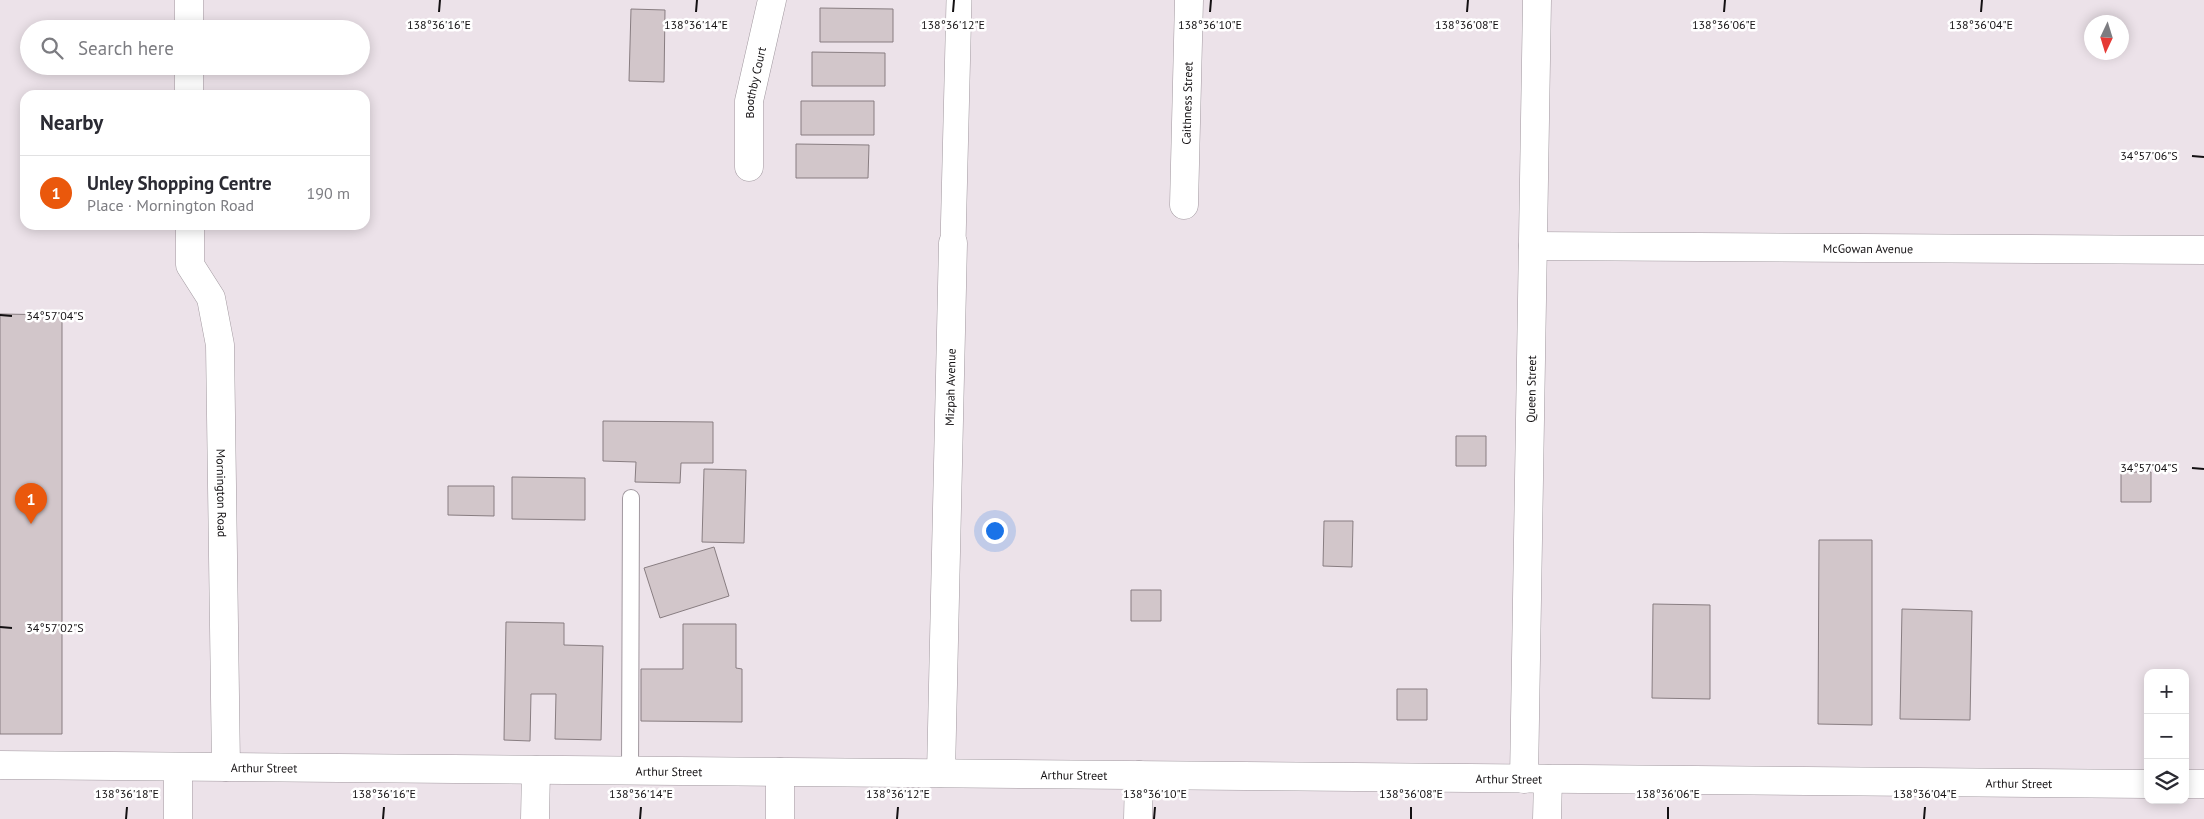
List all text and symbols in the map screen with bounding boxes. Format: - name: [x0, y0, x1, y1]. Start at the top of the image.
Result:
- north arrow: [2084, 15, 2129, 60]
- text: 138°36'16"E: [407, 17, 471, 32]
- text: 138°36'14"E: [664, 17, 728, 32]
- text: 138°36'12"E: [921, 17, 985, 32]
- text: 138°36'10"E: [1178, 17, 1242, 32]
- text: 138°36'08"E: [1435, 17, 1499, 32]
- text: 138°36'06"E: [1692, 17, 1756, 32]
- text: 138°36'04"E: [1949, 17, 2013, 32]
- search box: [20, 20, 370, 75]
- icon: search: [38, 34, 66, 62]
- text: Search here: [78, 36, 174, 60]
- street label: Boothby Court: [742, 45, 769, 119]
- street label: Caithness Street: [1178, 61, 1195, 145]
- text: Nearby: [40, 109, 103, 136]
- text: 34°57'06"S: [2120, 148, 2178, 163]
- text: Unley Shopping Centre: [87, 171, 272, 195]
- text: 1: [51, 183, 61, 203]
- text: 190 m: [307, 183, 350, 203]
- text: Place · Mornington Road: [87, 195, 254, 215]
- street label: McGowan Avenue: [1823, 240, 1913, 256]
- text: 34°57'04"S: [26, 308, 84, 323]
- street label: Mizpah Avenue: [941, 348, 958, 426]
- street label: Queen Street: [1522, 355, 1539, 423]
- street label: Mornington Road: [214, 449, 230, 537]
- text: 34°57'04"S: [2120, 460, 2178, 475]
- pin: 1: [15, 483, 47, 524]
- your location: [982, 518, 1008, 544]
- text: 34°57'02"S: [26, 620, 84, 635]
- map controls: [2144, 669, 2189, 804]
- button: +: [2144, 669, 2189, 714]
- button: −: [2144, 714, 2189, 759]
- button: layers: [2144, 759, 2189, 804]
- street label: Arthur Street: [231, 760, 297, 775]
- street label: Arthur Street: [636, 763, 702, 779]
- street label: Arthur Street: [1041, 767, 1107, 782]
- street label: Arthur Street: [1476, 771, 1542, 786]
- street label: Arthur Street: [1986, 775, 2052, 791]
- text: 138°36'18"E: [95, 786, 159, 801]
- text: 138°36'16"E: [352, 786, 416, 801]
- text: 138°36'14"E: [609, 786, 673, 801]
- text: 138°36'12"E: [866, 786, 930, 801]
- text: 138°36'10"E: [1123, 786, 1187, 801]
- text: 138°36'08"E: [1379, 786, 1443, 801]
- text: 138°36'06"E: [1636, 786, 1700, 801]
- text: 138°36'04"E: [1893, 786, 1957, 801]

